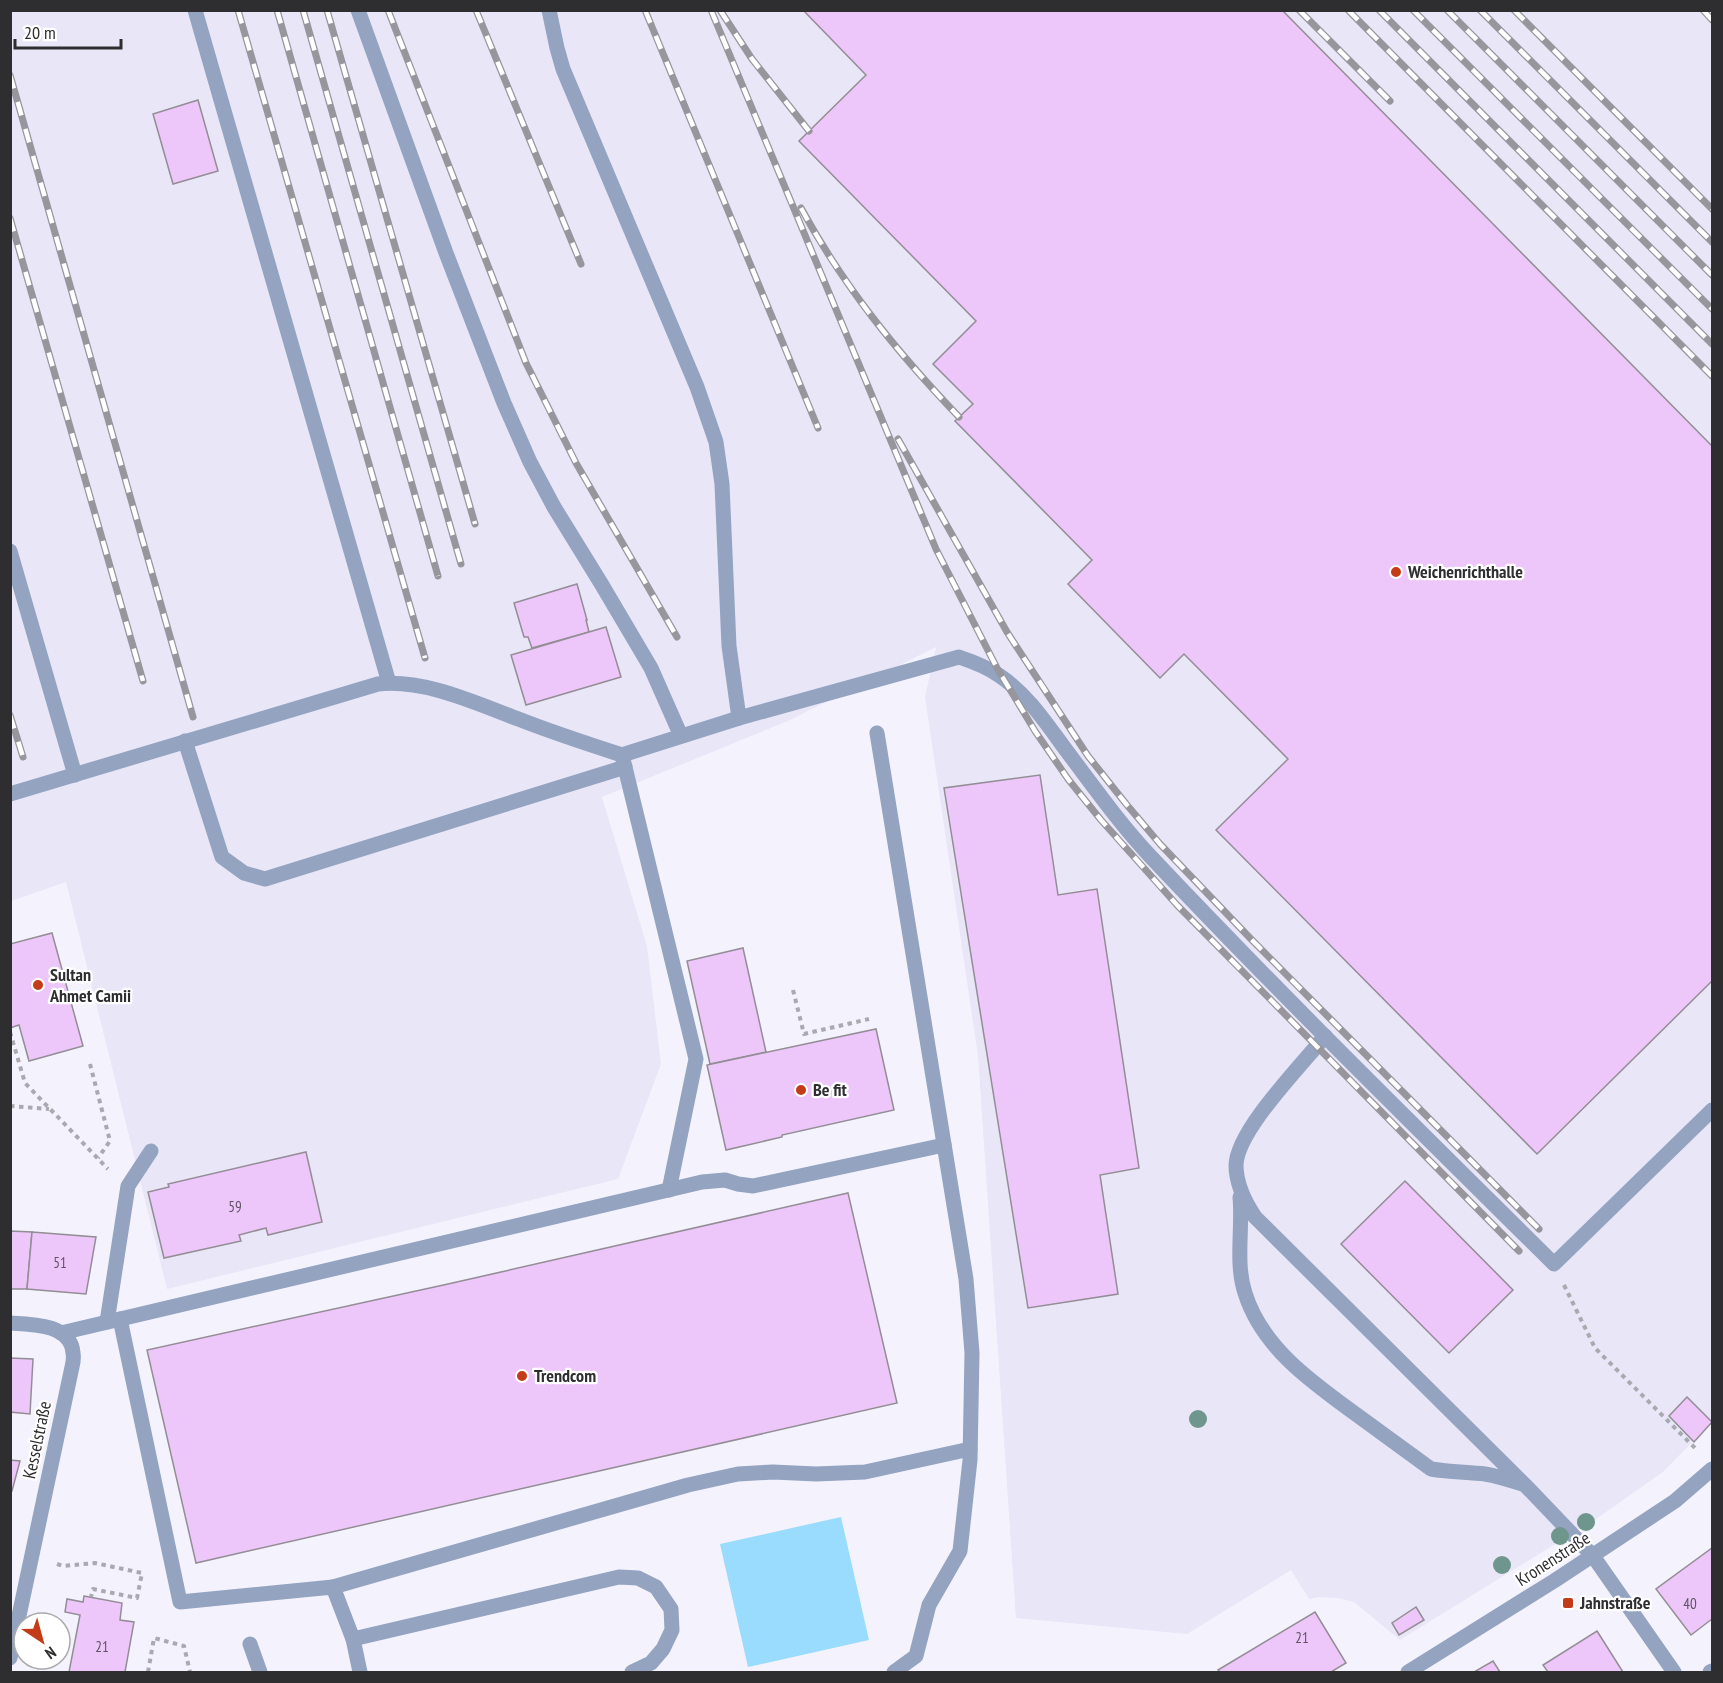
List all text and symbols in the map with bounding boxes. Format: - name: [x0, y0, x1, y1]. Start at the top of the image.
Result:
- scale bar: [15, 12, 122, 50]
- text: 20 m: [24, 21, 56, 44]
- place label: Weichenrichthalle: [1407, 560, 1523, 583]
- marker: Weichenrichthalle: [1389, 565, 1403, 579]
- place label: Sultan Ahmet Camii: [49, 963, 131, 1007]
- marker: Sultan Ahmet Camii: [31, 978, 45, 992]
- place label: Be fit: [813, 1078, 847, 1101]
- marker: Be fit: [794, 1083, 808, 1097]
- house number: 59: [228, 1197, 242, 1216]
- house number: 51: [53, 1253, 67, 1272]
- place label: Trendcom: [534, 1364, 596, 1387]
- marker: Trendcom: [515, 1369, 529, 1383]
- street label: Kesselstraße: [17, 1399, 56, 1481]
- street label: Kronenstraße: [1511, 1526, 1594, 1591]
- place label: Jahnstraße: [1579, 1591, 1651, 1614]
- house number: 40: [1683, 1594, 1697, 1613]
- marker: Jahnstraße: [1561, 1596, 1575, 1610]
- north arrow: [12, 1611, 72, 1671]
- house number: 21: [1295, 1628, 1309, 1647]
- house number: 21: [95, 1637, 109, 1656]
- text: N: [41, 1643, 60, 1664]

